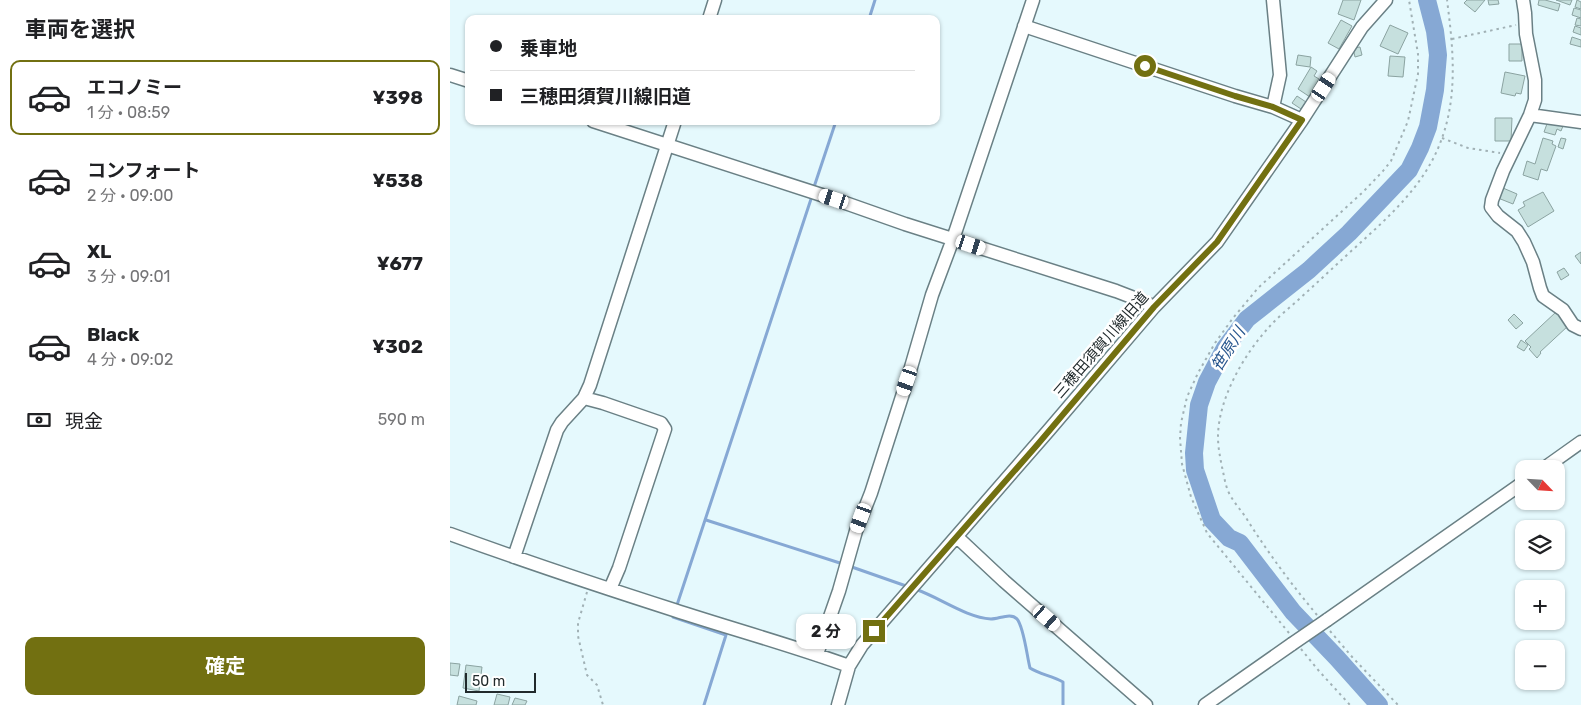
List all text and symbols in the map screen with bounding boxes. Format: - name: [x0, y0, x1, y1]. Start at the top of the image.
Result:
- text: 車両を選択: [25, 16, 135, 43]
- text: 乗車地: [520, 37, 577, 60]
- route start: [1134, 55, 1156, 77]
- car: [1309, 70, 1338, 104]
- icon: car: [27, 75, 72, 120]
- text: エコノミー: [87, 76, 182, 99]
- text: 三穂田須賀川線旧道: [520, 85, 691, 108]
- text: ¥398: [372, 86, 423, 109]
- text: 1 分 · 08:59: [87, 103, 170, 122]
- icon: car: [27, 158, 72, 203]
- text: コンフォート: [87, 159, 200, 182]
- text: ¥538: [372, 169, 423, 192]
- text: 2 分 · 09:00: [87, 186, 174, 205]
- car: [817, 187, 850, 211]
- car: [954, 233, 987, 257]
- text: XL: [87, 240, 111, 263]
- icon: car: [27, 241, 72, 286]
- text: ¥677: [376, 252, 423, 275]
- text: 3 分 · 09:01: [87, 267, 170, 286]
- street label: 三穂田須賀川線旧道: [1050, 288, 1152, 402]
- water label: 笹原川: [1207, 322, 1250, 374]
- text: Black: [87, 323, 139, 346]
- icon: car: [27, 324, 72, 369]
- text: ¥302: [372, 335, 423, 358]
- text: 4 分 · 09:02: [87, 350, 173, 369]
- car: [895, 364, 918, 398]
- icon: cash: [25, 406, 53, 434]
- text: 現金: [65, 410, 103, 433]
- text: 590 m: [378, 410, 425, 429]
- north arrow: [1515, 460, 1565, 510]
- map controls: [1515, 460, 1565, 690]
- car: [848, 501, 873, 535]
- button: layers: [1515, 520, 1565, 570]
- button: +: [1515, 580, 1565, 630]
- car: [1030, 602, 1063, 634]
- callout: 2 分: [796, 614, 856, 648]
- route end: [863, 620, 885, 642]
- text: 2 分: [811, 622, 841, 641]
- button: 確定: [25, 637, 425, 695]
- button: −: [1515, 640, 1565, 690]
- scale bar: [465, 670, 536, 693]
- text: 50 m: [472, 673, 505, 690]

